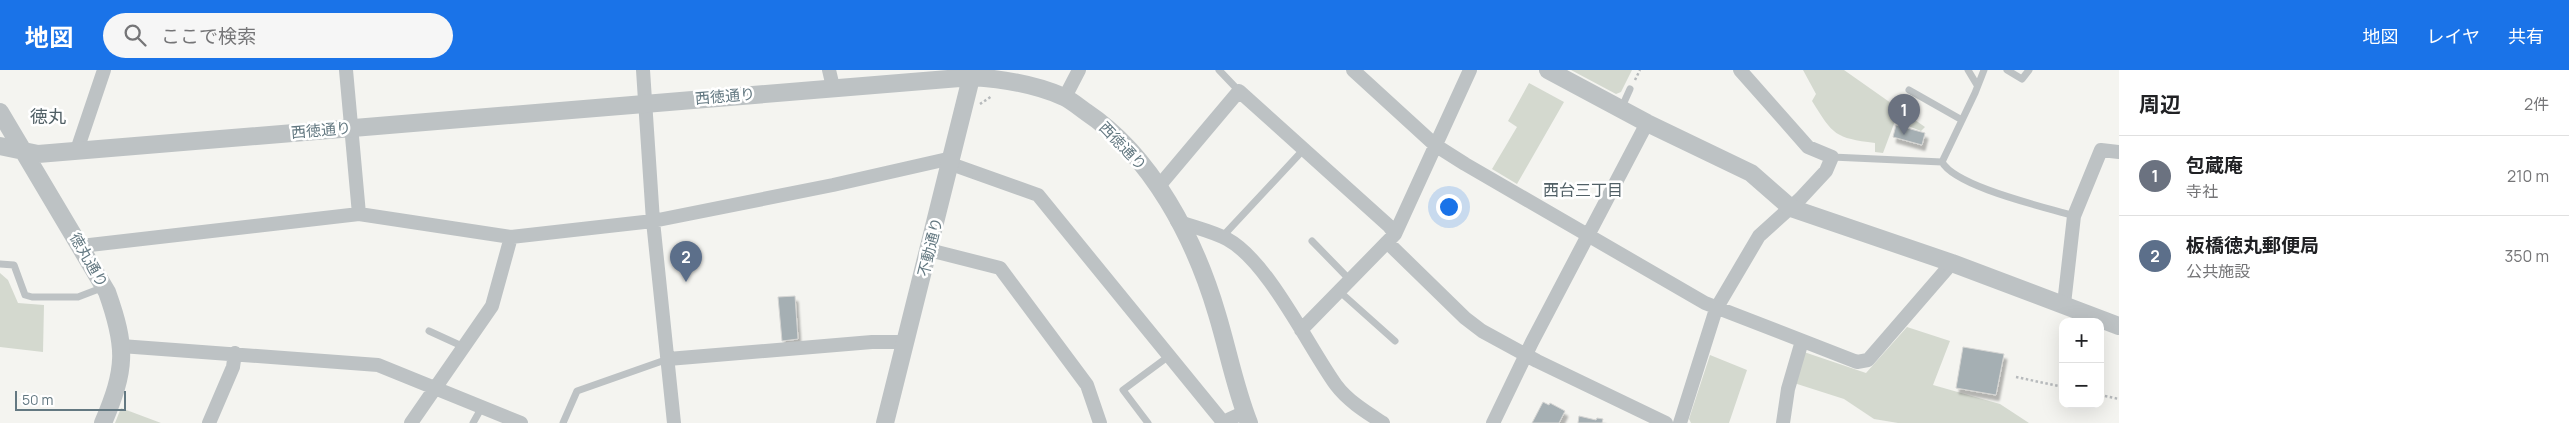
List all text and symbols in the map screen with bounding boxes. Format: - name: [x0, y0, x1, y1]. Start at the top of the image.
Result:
- search box: [103, 13, 453, 58]
- text: 地図: [25, 20, 73, 53]
- icon: search: [121, 21, 149, 49]
- text: ここで検索: [161, 23, 256, 49]
- text: 地図: [2363, 24, 2399, 48]
- text: レイヤ: [2427, 24, 2480, 48]
- text: 共有: [2508, 24, 2544, 48]
- street label: 西徳通り: [694, 83, 756, 109]
- text: 周辺: [2139, 90, 2181, 118]
- text: 2件: [2524, 93, 2549, 115]
- pin: 1: [1888, 94, 1920, 135]
- district label: 徳丸: [30, 104, 66, 128]
- street label: 西徳通り: [290, 117, 352, 143]
- street label: 西徳通り: [1095, 117, 1151, 175]
- text: 包蔵庵: [2186, 152, 2243, 178]
- text: 1: [2151, 165, 2159, 187]
- text: 210 m: [2507, 165, 2549, 187]
- district label: 西台三丁目: [1543, 179, 1623, 201]
- text: 寺社: [2186, 180, 2218, 202]
- your location: [1436, 194, 1462, 220]
- street label: 不動通り: [913, 215, 947, 279]
- street label: 徳丸通り: [65, 229, 113, 291]
- text: 板橋徳丸郵便局: [2186, 232, 2319, 258]
- pin: 2: [670, 241, 702, 282]
- text: 2: [2150, 245, 2160, 267]
- text: 350 m: [2504, 245, 2549, 267]
- text: 公共施設: [2186, 260, 2250, 282]
- map controls: [2059, 318, 2104, 408]
- button: +: [2059, 318, 2104, 363]
- button: −: [2059, 363, 2104, 408]
- scale bar: [15, 388, 126, 411]
- text: 50 m: [22, 390, 53, 409]

